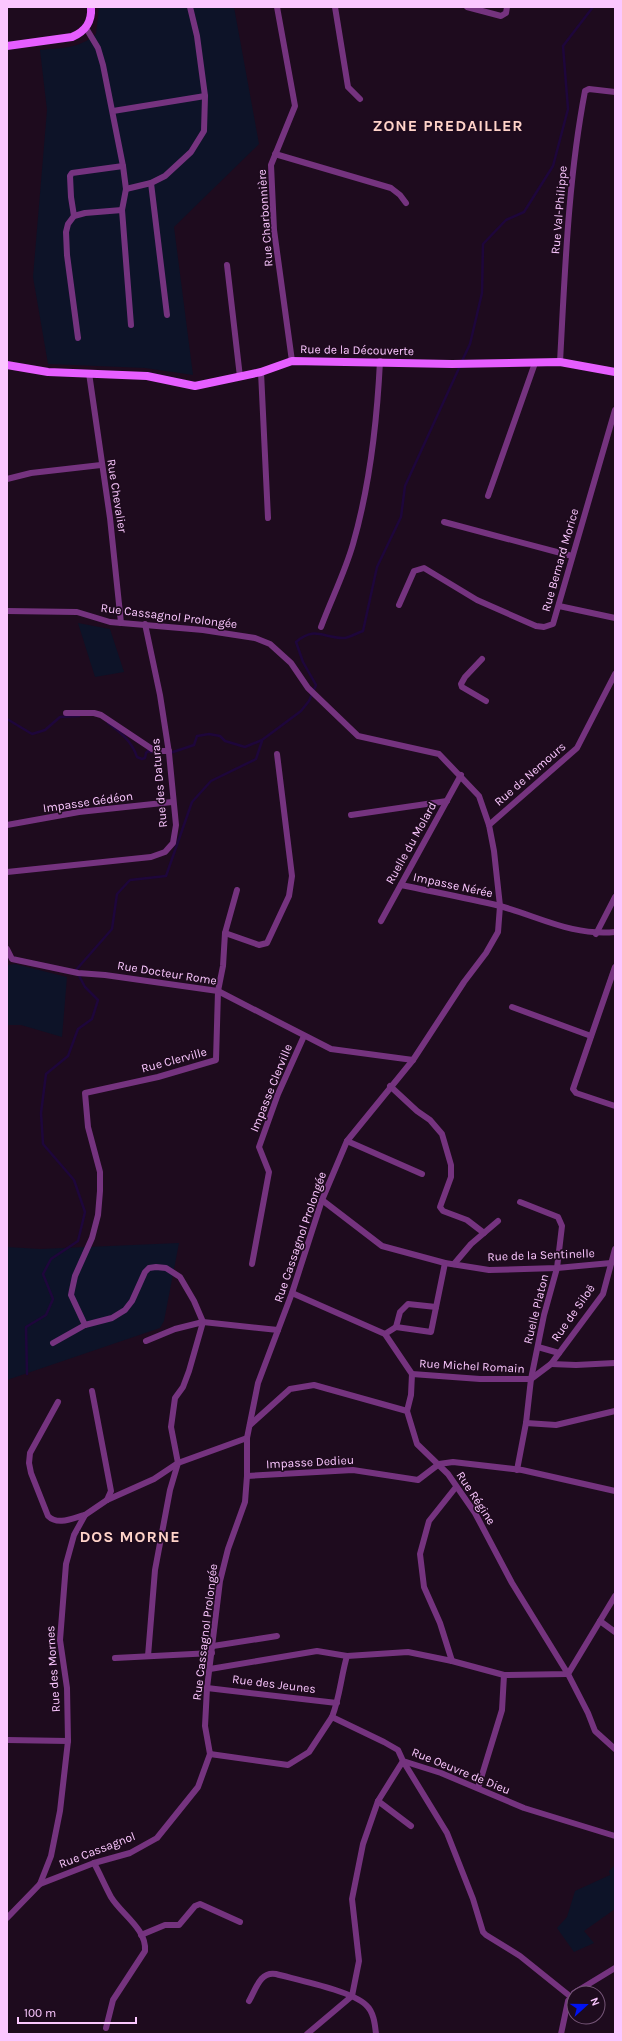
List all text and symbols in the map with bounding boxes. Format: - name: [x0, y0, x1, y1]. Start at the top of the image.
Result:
- district label: ZONE PREDAILLER: [372, 116, 524, 135]
- street label: Rue Val-Philippe: [548, 165, 570, 255]
- street label: Rue Charbonnière: [255, 169, 275, 267]
- street label: Rue de la Découverte: [300, 342, 414, 358]
- street label: Rue Chevalier: [104, 458, 130, 535]
- street label: Rue Bernard Morice: [539, 507, 581, 613]
- street label: Rue Cassagnol Prolongée: [100, 601, 238, 631]
- street label: Rue des Daturas: [148, 738, 170, 828]
- street label: Rue de Nemours: [492, 739, 568, 809]
- street label: Impasse Gédéon: [42, 789, 134, 815]
- street label: Ruelle du Molard: [383, 799, 439, 887]
- street label: Impasse Nérée: [412, 870, 494, 900]
- street label: Rue Docteur Rome: [116, 958, 218, 988]
- street label: Impasse Clerville: [247, 1042, 295, 1134]
- street label: Rue Clerville: [140, 1045, 208, 1075]
- street label: Rue Cassagnol Prolongée: [271, 1170, 329, 1304]
- street label: Rue de la Sentinelle: [487, 1246, 595, 1264]
- street label: Ruelle Platon: [521, 1273, 551, 1345]
- street label: Rue de Siloë: [548, 1282, 598, 1344]
- street label: Rue Michel Romain: [419, 1356, 525, 1376]
- street label: Impasse Dedieu: [266, 1453, 354, 1471]
- street label: Rue Régine: [454, 1469, 498, 1527]
- district label: DOS MORNE: [79, 1527, 181, 1546]
- street label: Rue Cassagnol Prolongée: [190, 1563, 220, 1701]
- street label: Rue des Mornes: [43, 1625, 63, 1713]
- street label: Rue des Jeunes: [231, 1672, 317, 1696]
- street label: Rue Oeuvre de Dieu: [410, 1745, 512, 1797]
- street label: Rue Cassagnol: [57, 1829, 137, 1871]
- north arrow: [566, 1985, 606, 2025]
- text: N: [587, 1996, 602, 2008]
- scale bar: [18, 1999, 136, 2025]
- text: 100 m: [24, 2006, 56, 2020]

